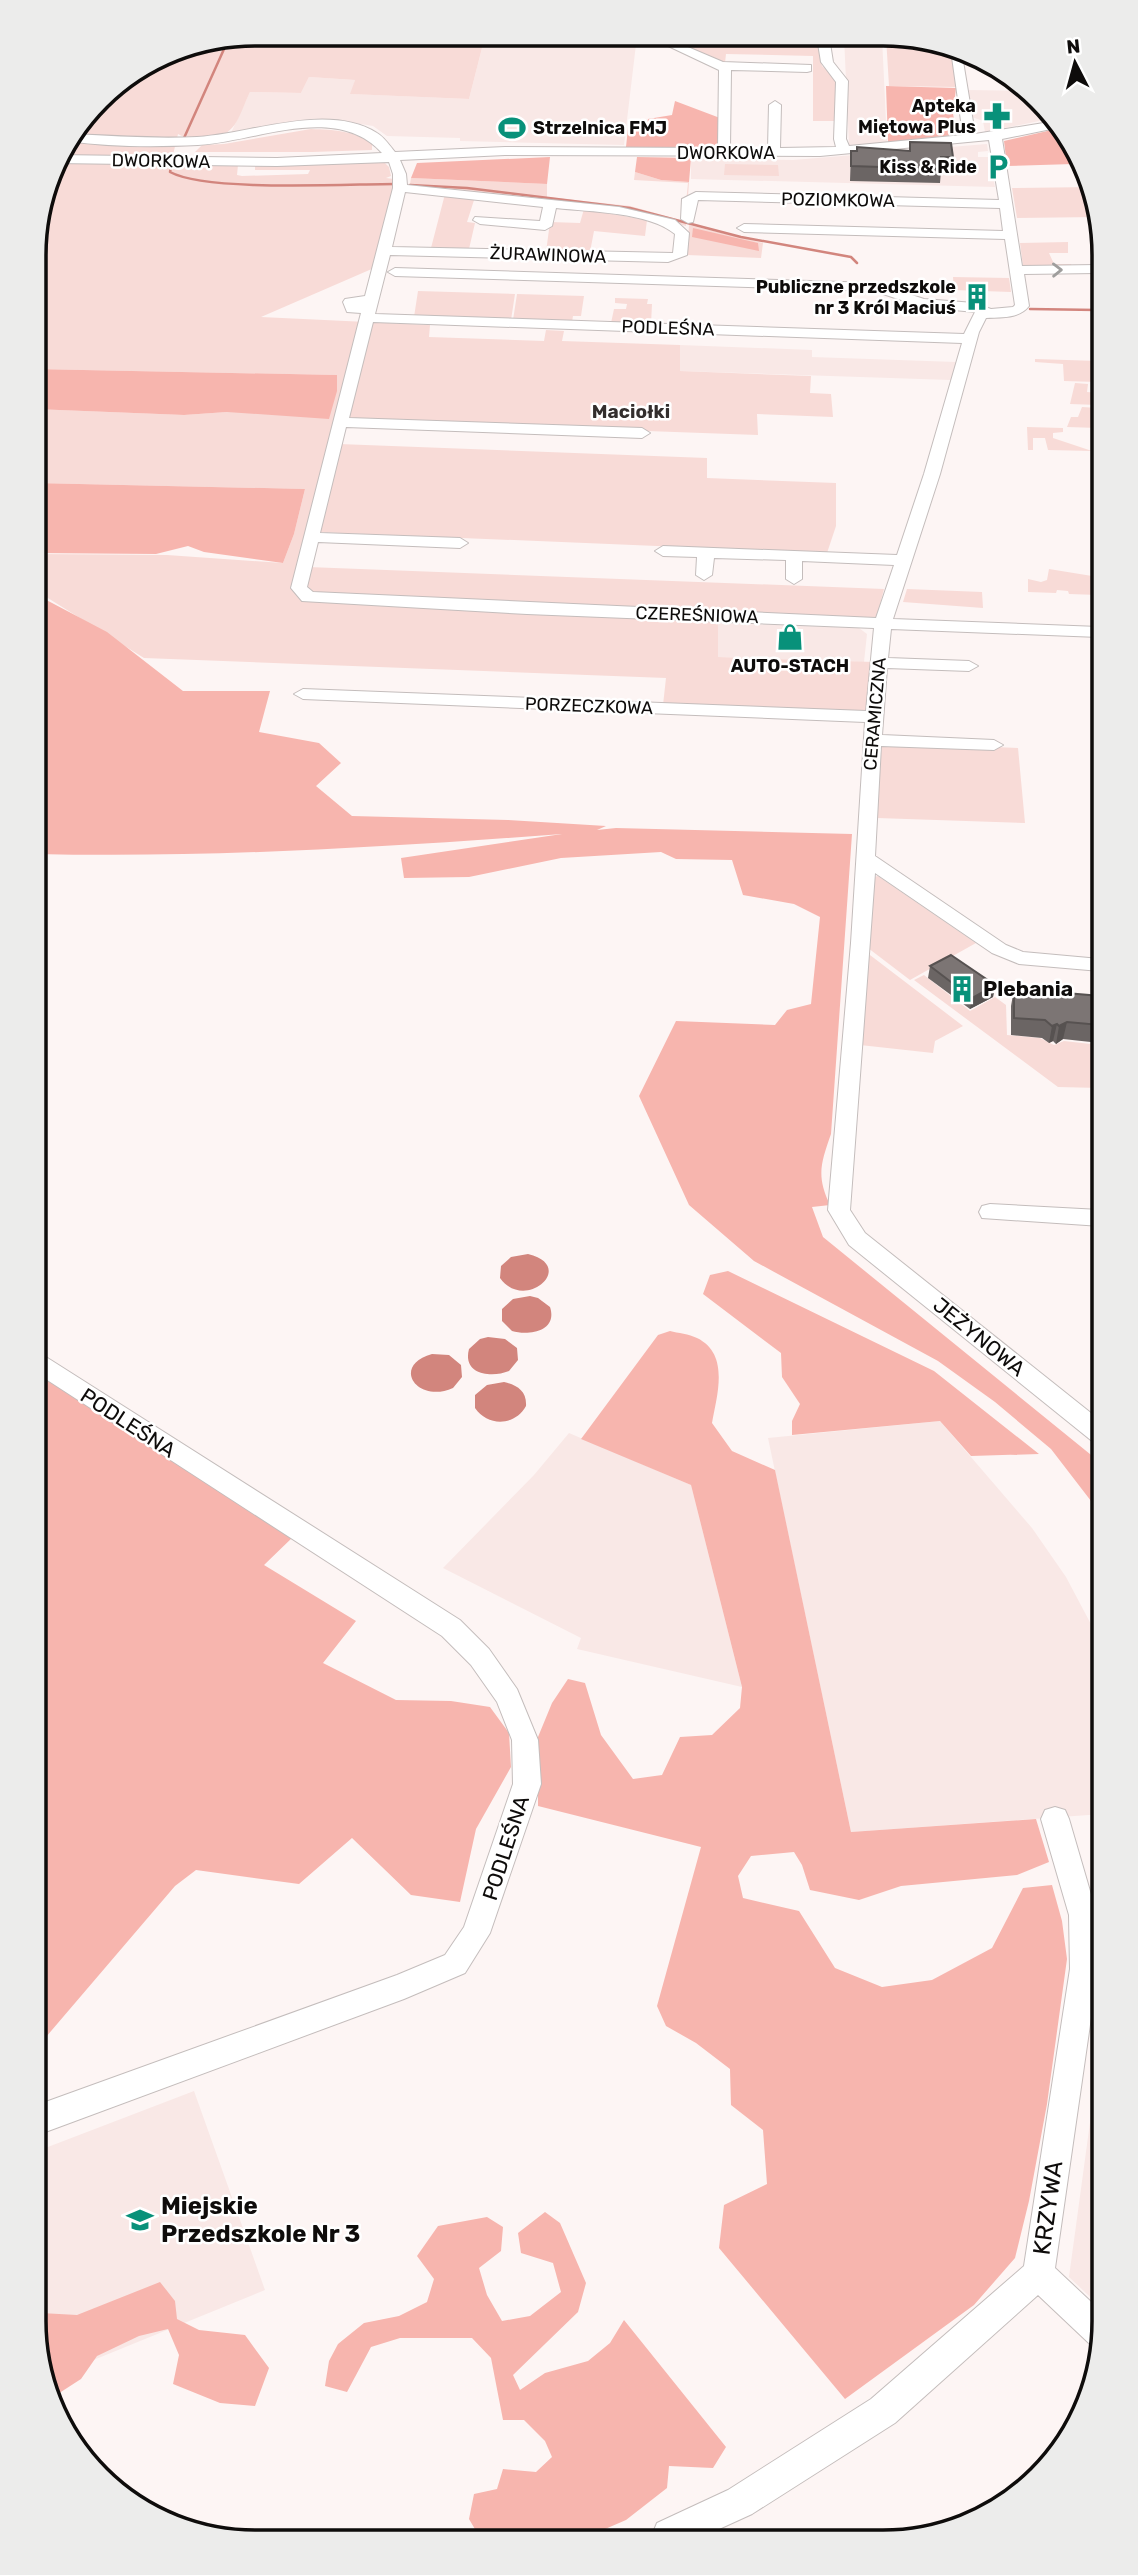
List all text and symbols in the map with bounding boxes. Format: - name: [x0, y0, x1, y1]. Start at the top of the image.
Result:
- north arrow: [1040, 28, 1110, 98]
- text: N: [1065, 34, 1081, 59]
- place label: Apteka Miętowa Plus: [858, 95, 976, 138]
- pharmacy icon: Apteka Miętowa Plus: [982, 101, 1012, 131]
- sports icon: Strzelnica FMJ: [497, 113, 527, 143]
- place label: Strzelnica FMJ: [533, 117, 667, 139]
- street label: DWORKOWA: [677, 142, 775, 164]
- street label: DWORKOWA: [111, 149, 211, 173]
- parking icon: Kiss & Ride: [983, 152, 1013, 182]
- place label: Kiss & Ride: [879, 156, 977, 178]
- street label: POZIOMKOWA: [781, 188, 895, 212]
- street label: ŻURAWINOWA: [489, 242, 607, 268]
- one-way arrow: [1052, 262, 1063, 277]
- place label: Publiczne przedszkole nr 3 Król Maciuś: [756, 276, 956, 319]
- building icon: Publiczne przedszkole nr 3 Król Maciuś: [962, 282, 992, 312]
- street label: PODLEŚNA: [621, 315, 715, 341]
- district label: Maciołki: [592, 400, 670, 423]
- street label: CZEREŚNIOWA: [635, 602, 759, 628]
- shop icon: AUTO-STACH: [775, 622, 805, 652]
- place label: AUTO-STACH: [731, 655, 849, 677]
- street label: CERAMICZNA: [859, 657, 891, 771]
- street label: PORZECZKOWA: [525, 693, 653, 719]
- building icon: Plebania: [947, 974, 977, 1004]
- place label: Plebania: [983, 976, 1073, 1001]
- street label: JEŻYNOWA: [928, 1292, 1030, 1381]
- street label: PODLEŚNA: [76, 1383, 181, 1463]
- street label: PODLEŚNA: [477, 1792, 534, 1903]
- street label: KRZYWA: [1028, 2159, 1068, 2257]
- place label: Miejskie Przedszkole Nr 3: [161, 2192, 360, 2248]
- school or university icon: Miejskie Przedszkole Nr 3: [125, 2205, 155, 2235]

